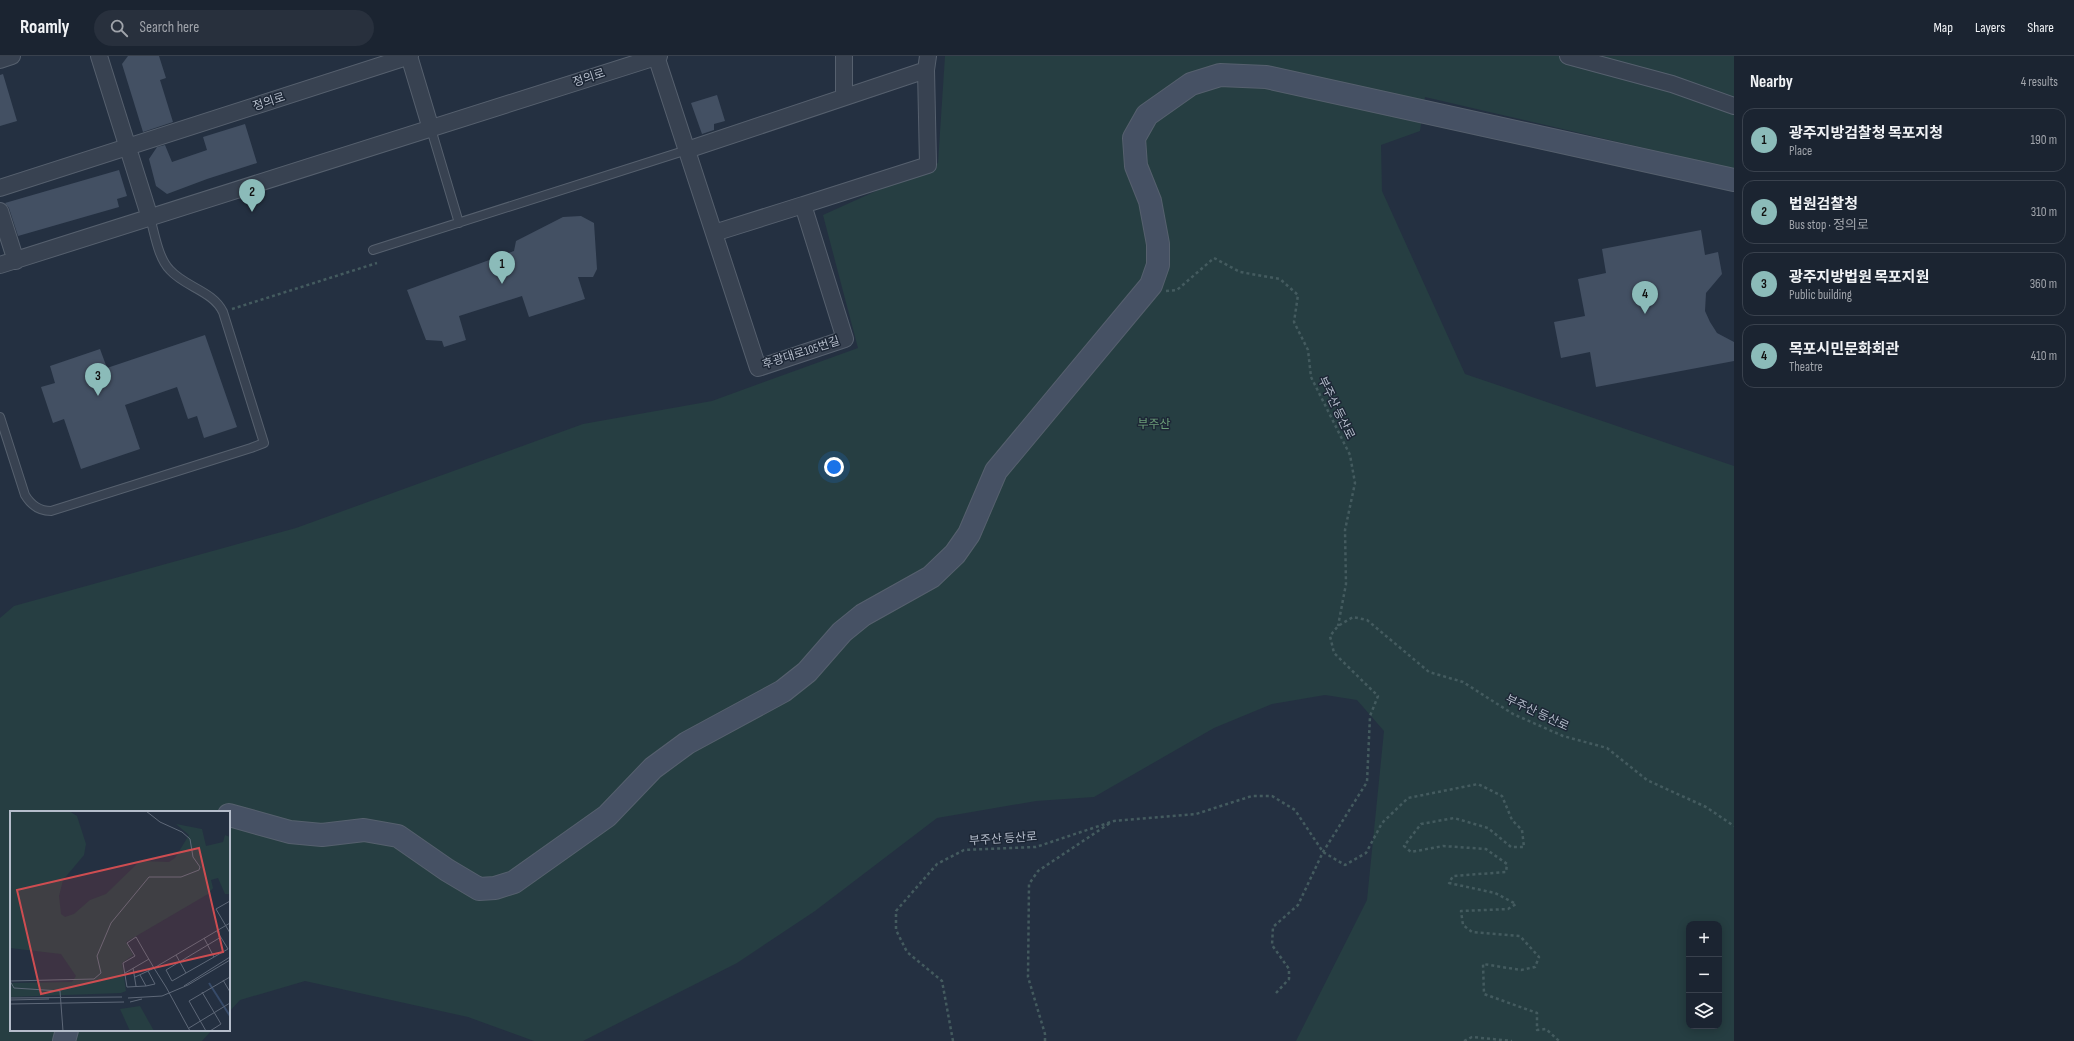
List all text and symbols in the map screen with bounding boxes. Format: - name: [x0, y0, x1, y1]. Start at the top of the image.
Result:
- search box: [94, 10, 374, 46]
- text: Roamly: [20, 16, 70, 39]
- icon: search: [108, 17, 130, 39]
- text: Search here: [140, 18, 199, 37]
- text: Map: [1933, 19, 1953, 36]
- text: Layers: [1975, 19, 2005, 36]
- text: Share: [2027, 19, 2054, 36]
- street label: 정의로: [571, 66, 607, 90]
- text: Nearby: [1750, 72, 1793, 92]
- text: 4 results: [2021, 74, 2058, 90]
- street label: 정의로: [251, 90, 287, 114]
- text: 광주지방검찰청 목포지청: [1789, 124, 1943, 143]
- text: 1: [1761, 132, 1767, 148]
- text: 190 m: [2030, 132, 2057, 148]
- text: Place: [1789, 143, 1812, 159]
- pin: 2: [239, 179, 265, 212]
- text: 법원검찰청: [1789, 195, 1858, 214]
- text: 2: [1761, 204, 1767, 220]
- text: 310 m: [2031, 204, 2057, 220]
- text: Bus stop · 정의로: [1789, 217, 1869, 233]
- pin: 1: [489, 251, 515, 284]
- text: 광주지방법원 목포지원: [1789, 268, 1929, 287]
- text: 3: [1761, 276, 1767, 292]
- text: 360 m: [2030, 276, 2057, 292]
- pin: 4: [1632, 281, 1658, 314]
- text: Public building: [1789, 287, 1852, 303]
- street label: 후광대로105번길: [760, 333, 842, 373]
- text: 목포시민문화회관: [1789, 340, 1899, 359]
- text: 4: [1761, 348, 1767, 364]
- text: 410 m: [2031, 348, 2057, 364]
- text: Theatre: [1789, 359, 1823, 375]
- pin: 3: [85, 363, 111, 396]
- street label: 부주산 등산로: [1314, 374, 1358, 442]
- park label: 부주산: [1137, 417, 1171, 432]
- your location: [824, 457, 844, 477]
- street label: 부주산 등산로: [1503, 692, 1571, 734]
- inset map: [10, 811, 230, 1031]
- street label: 부주산 등산로: [968, 829, 1038, 849]
- map controls: [1686, 921, 1722, 1029]
- button: +: [1686, 921, 1722, 957]
- button: −: [1686, 957, 1722, 993]
- button: layers: [1686, 993, 1722, 1029]

